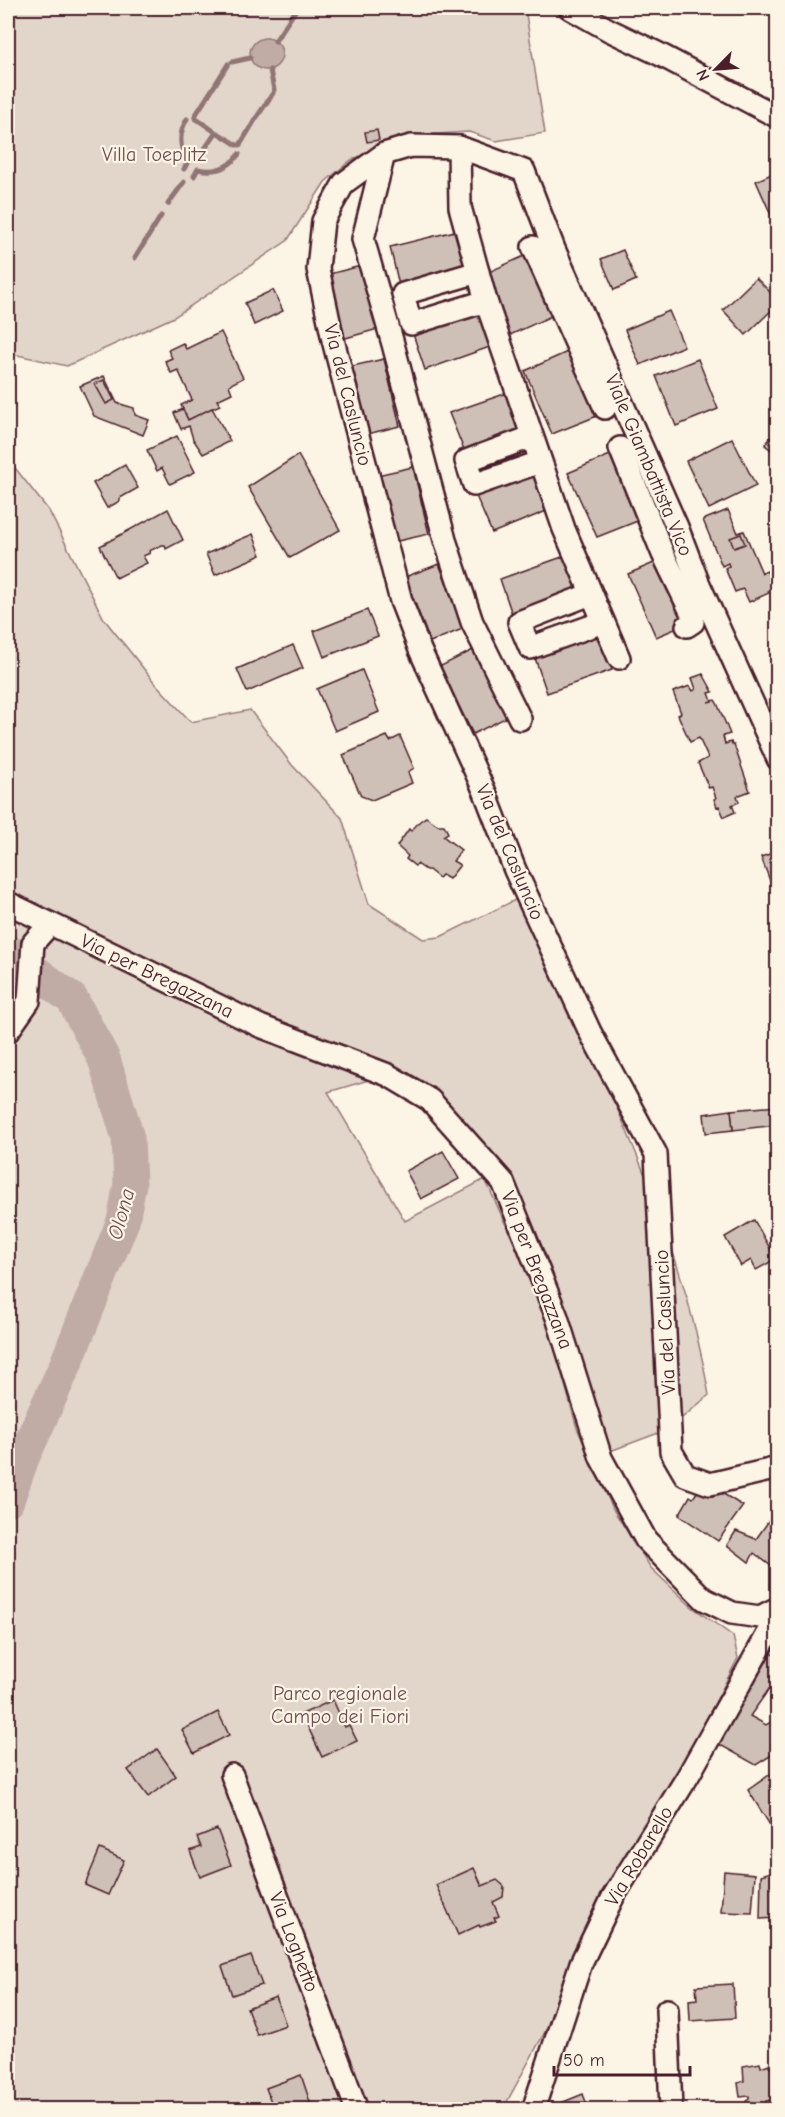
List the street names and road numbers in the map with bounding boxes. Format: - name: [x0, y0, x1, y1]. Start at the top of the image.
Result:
- street label: Via del Casluncio: [319, 322, 377, 468]
- street label: Viale Giambattista Vico: [600, 371, 698, 559]
- street label: Via del Casluncio: [471, 781, 549, 923]
- street label: Via per Bregazzana: [77, 929, 237, 1023]
- street label: Via per Bregazzana: [496, 1188, 578, 1352]
- street label: Via del Casluncio: [650, 1249, 680, 1395]
- street label: Via Robarello: [600, 1802, 678, 1910]
- street label: Via Loghetto: [264, 1889, 324, 1995]

